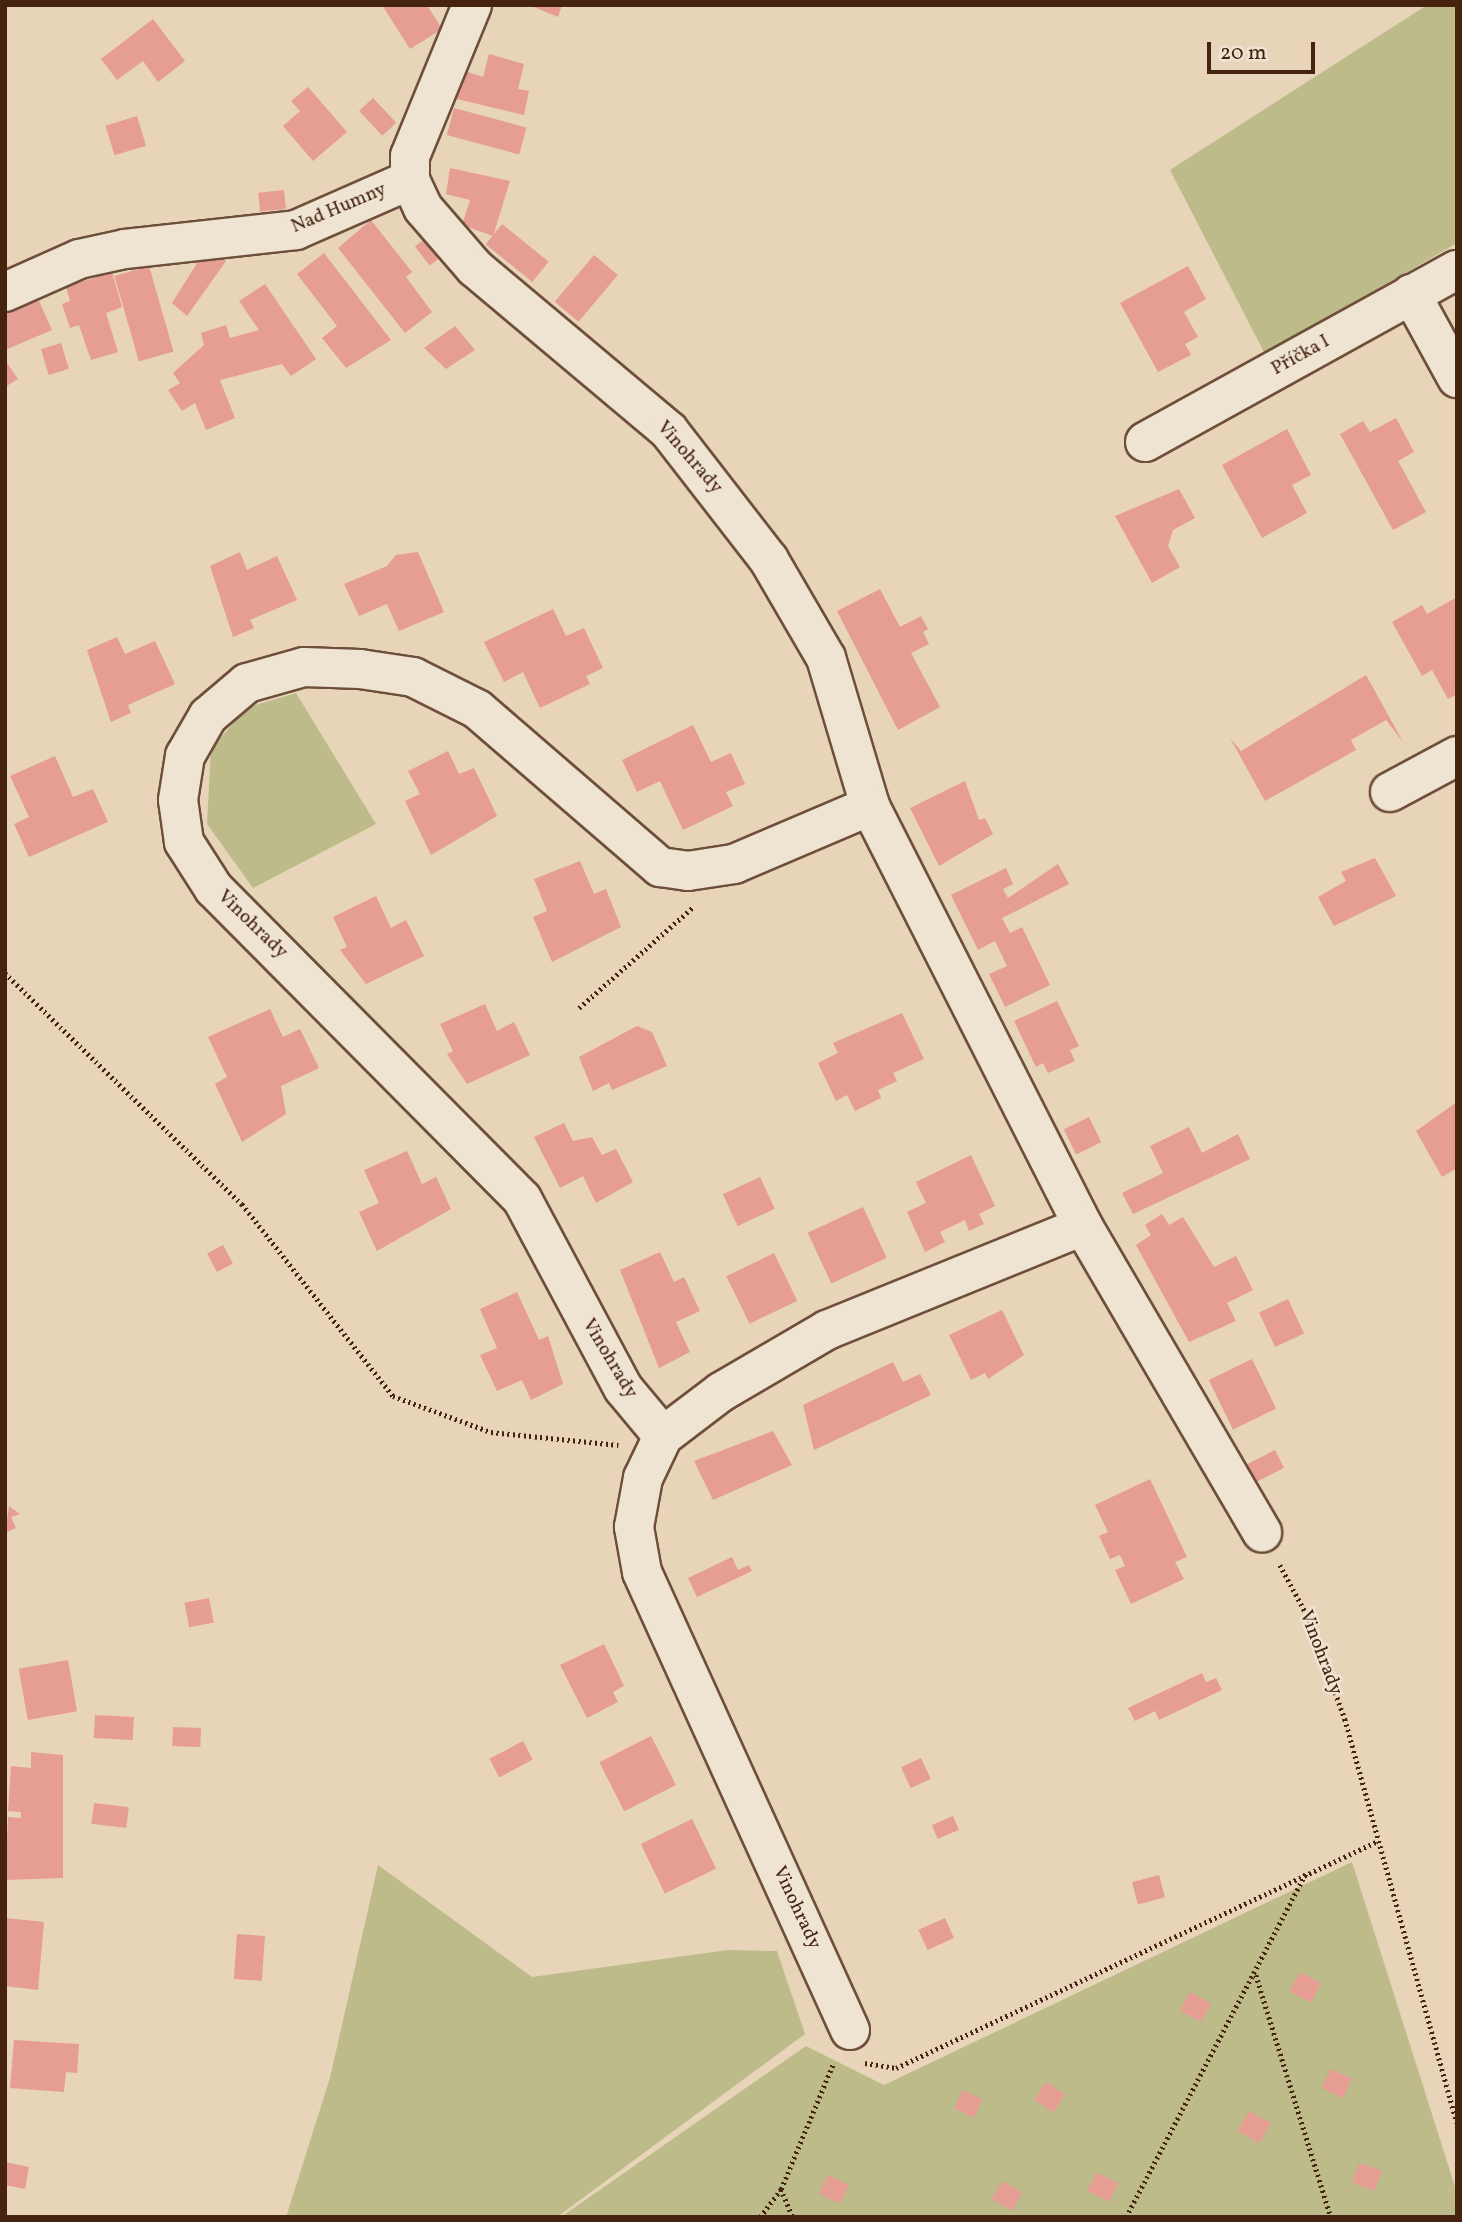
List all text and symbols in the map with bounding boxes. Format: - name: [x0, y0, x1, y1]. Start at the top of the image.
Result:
- scale bar: [1210, 28, 1318, 72]
- text: 20 m: [1220, 39, 1266, 68]
- street label: Nad Humny: [288, 179, 390, 239]
- street label: Příčka I: [1268, 331, 1334, 381]
- street label: Vinohrady: [651, 417, 727, 499]
- street label: Vinohrady: [212, 886, 292, 964]
- street label: Vinohrady: [576, 1315, 642, 1403]
- street label: Vinohrady: [1293, 1607, 1347, 1699]
- street label: Vinohrady: [767, 1863, 825, 1953]

